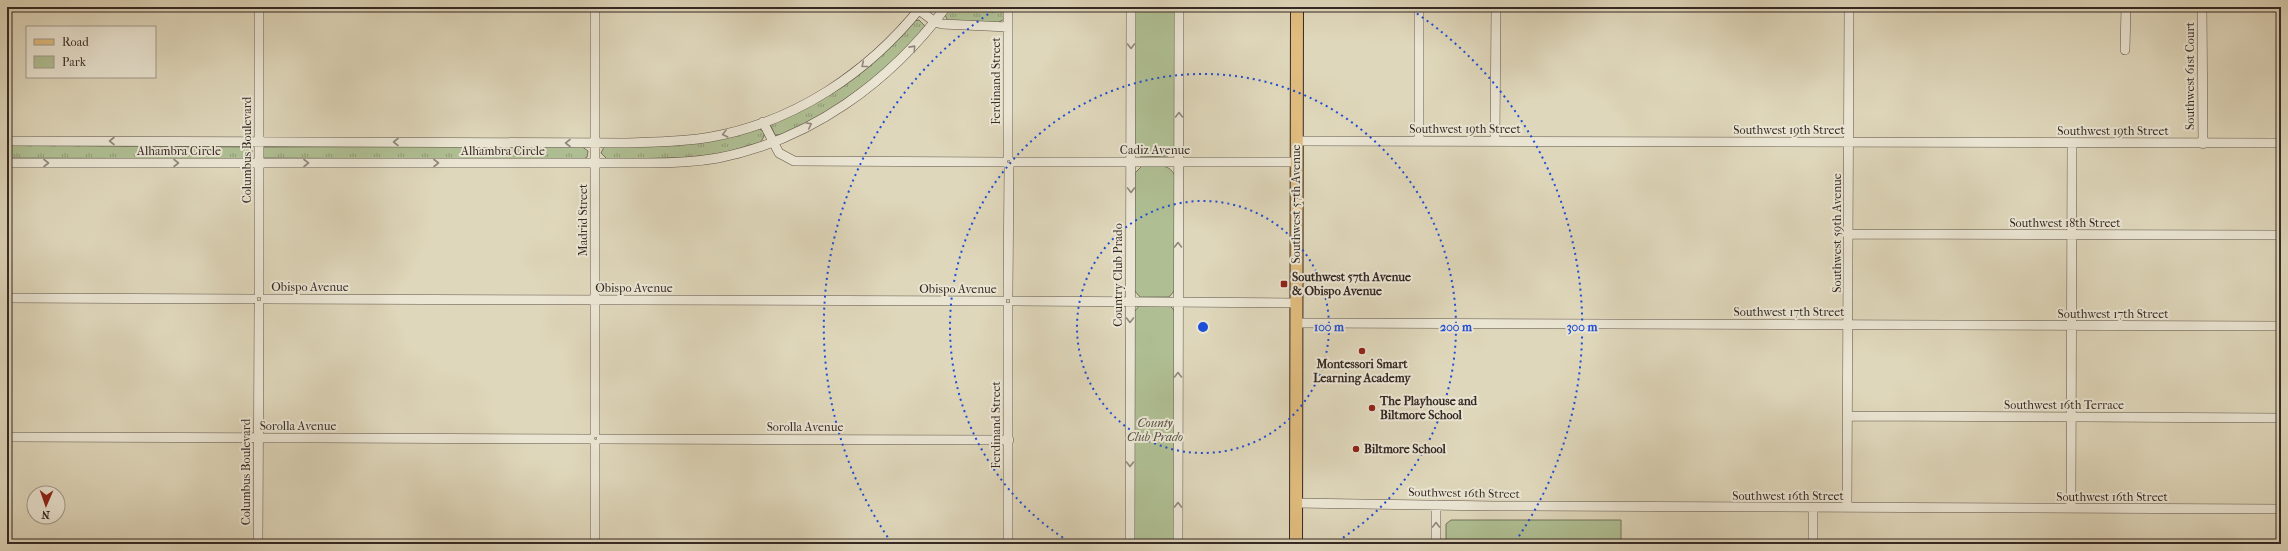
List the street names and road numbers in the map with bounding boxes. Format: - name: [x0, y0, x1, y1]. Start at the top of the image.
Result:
- street label: Southwest 61st Court: [2183, 21, 2197, 130]
- street label: Ferdinand Street: [989, 37, 1003, 125]
- street label: Columbus Boulevard: [240, 96, 254, 203]
- street label: Southwest 19th Street: [1409, 122, 1521, 136]
- street label: Southwest 19th Street: [1733, 123, 1845, 137]
- street label: Southwest 19th Street: [2057, 124, 2169, 138]
- street label: Cadiz Avenue: [1120, 143, 1190, 157]
- street label: Alhambra Circle: [136, 144, 221, 158]
- street label: Alhambra Circle: [460, 144, 545, 158]
- street label: Southwest 57th Avenue: [1289, 144, 1303, 263]
- street label: Southwest 59th Avenue: [1830, 173, 1844, 293]
- street label: Madrid Street: [576, 183, 590, 256]
- street label: Southwest 18th Street: [2009, 216, 2121, 230]
- street label: Country Club Prado: [1111, 223, 1125, 327]
- street label: Obispo Avenue: [271, 280, 349, 294]
- street label: Obispo Avenue: [595, 281, 673, 295]
- street label: Obispo Avenue: [919, 282, 997, 296]
- street label: Southwest 17th Street: [1734, 305, 1845, 319]
- street label: Southwest 17th Street: [2058, 307, 2169, 321]
- street label: Ferdinand Street: [989, 381, 1003, 469]
- street label: Southwest 16th Terrace: [2004, 398, 2124, 412]
- street label: Columbus Boulevard: [239, 418, 253, 525]
- street label: Sorolla Avenue: [260, 419, 336, 433]
- street label: Sorolla Avenue: [767, 420, 843, 434]
- street label: Southwest 16th Street: [1408, 485, 1521, 501]
- street label: Southwest 16th Street: [1732, 489, 1845, 503]
- street label: Southwest 16th Street: [2056, 490, 2169, 504]

